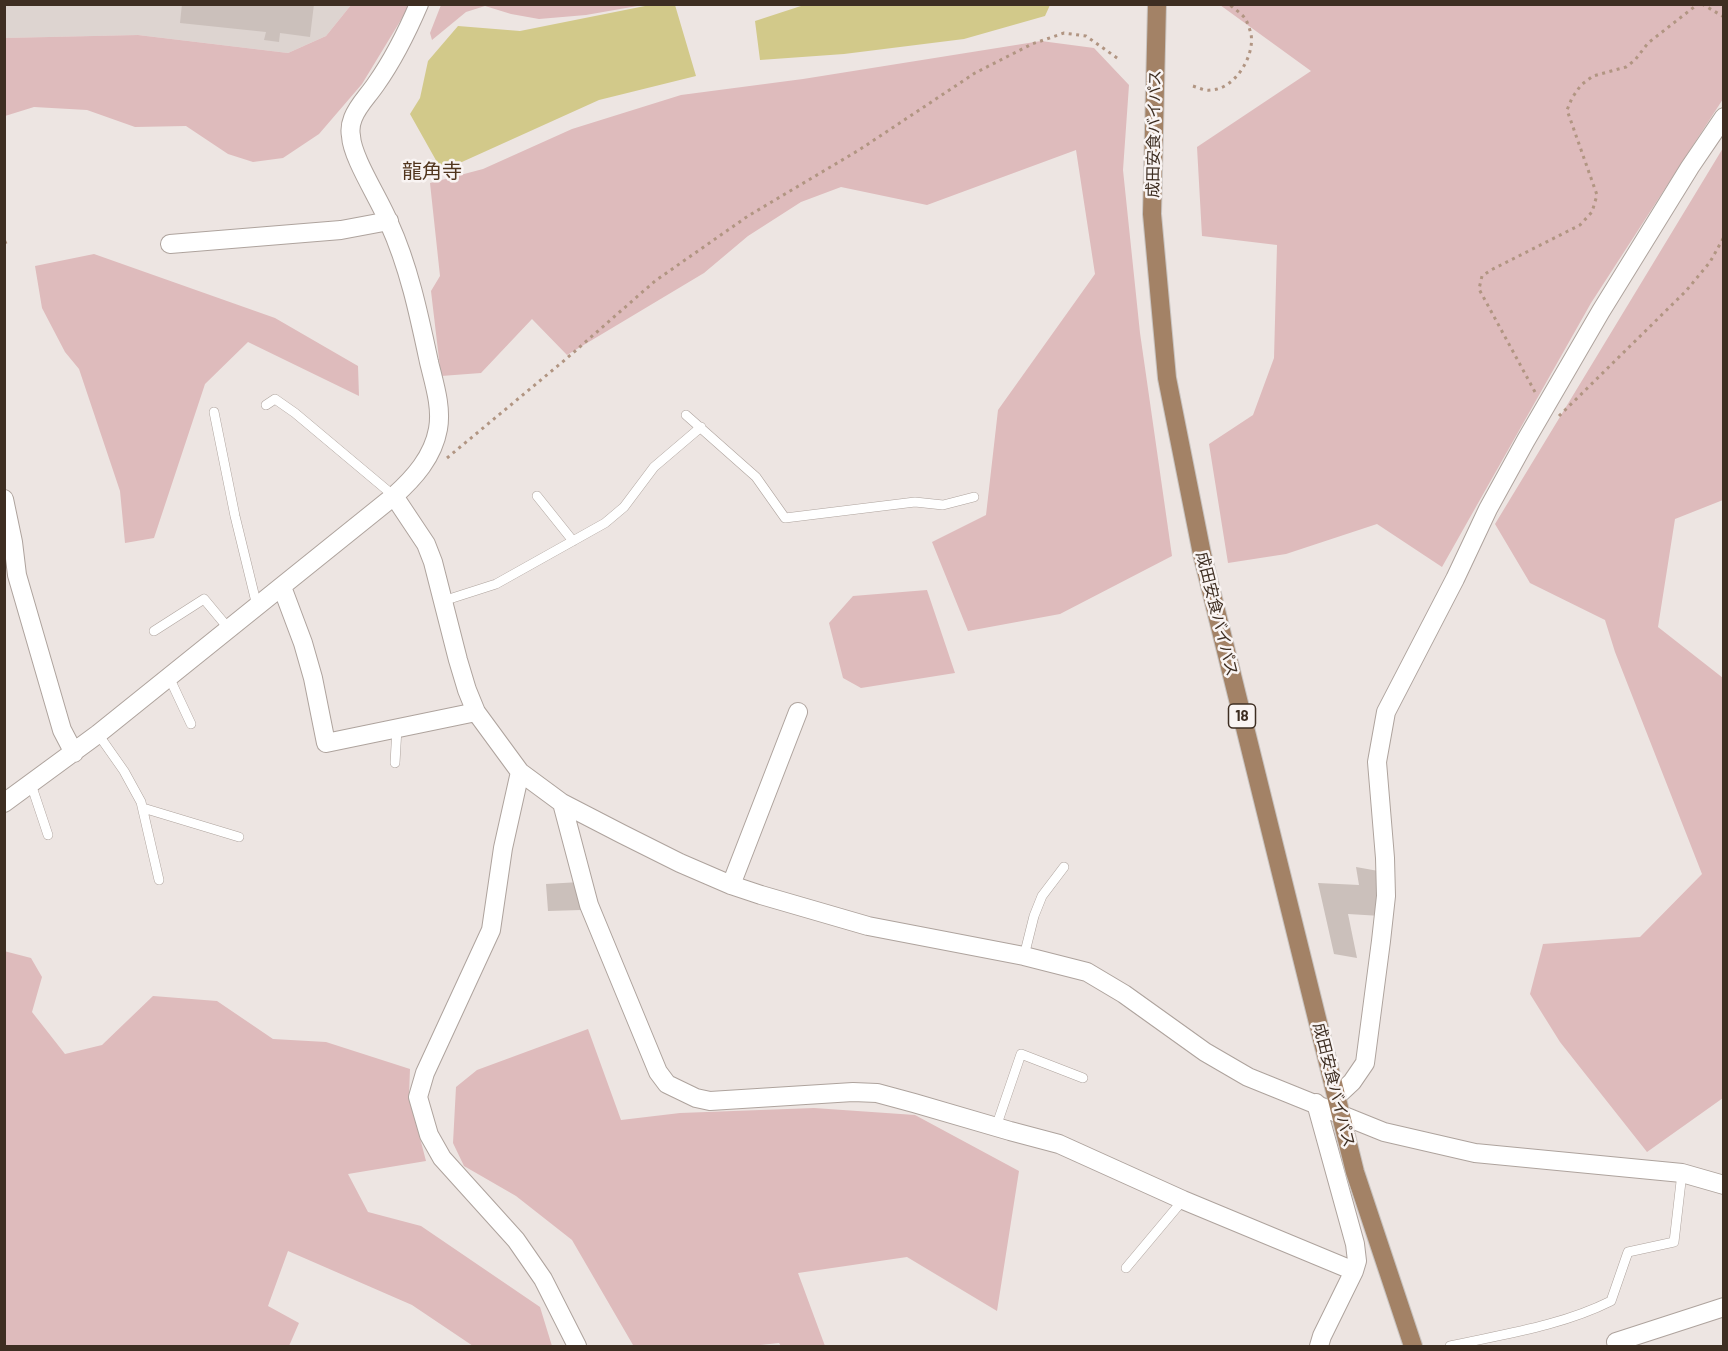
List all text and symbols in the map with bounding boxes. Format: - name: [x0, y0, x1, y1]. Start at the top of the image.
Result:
- street label: 成田安食バイパス: [1143, 70, 1165, 198]
- district label: 龍角寺: [402, 159, 462, 183]
- street label: 成田安食バイパス: [1192, 550, 1242, 678]
- road number: 18: [1228, 704, 1256, 728]
- street label: 成田安食バイパス: [1309, 1021, 1359, 1149]

